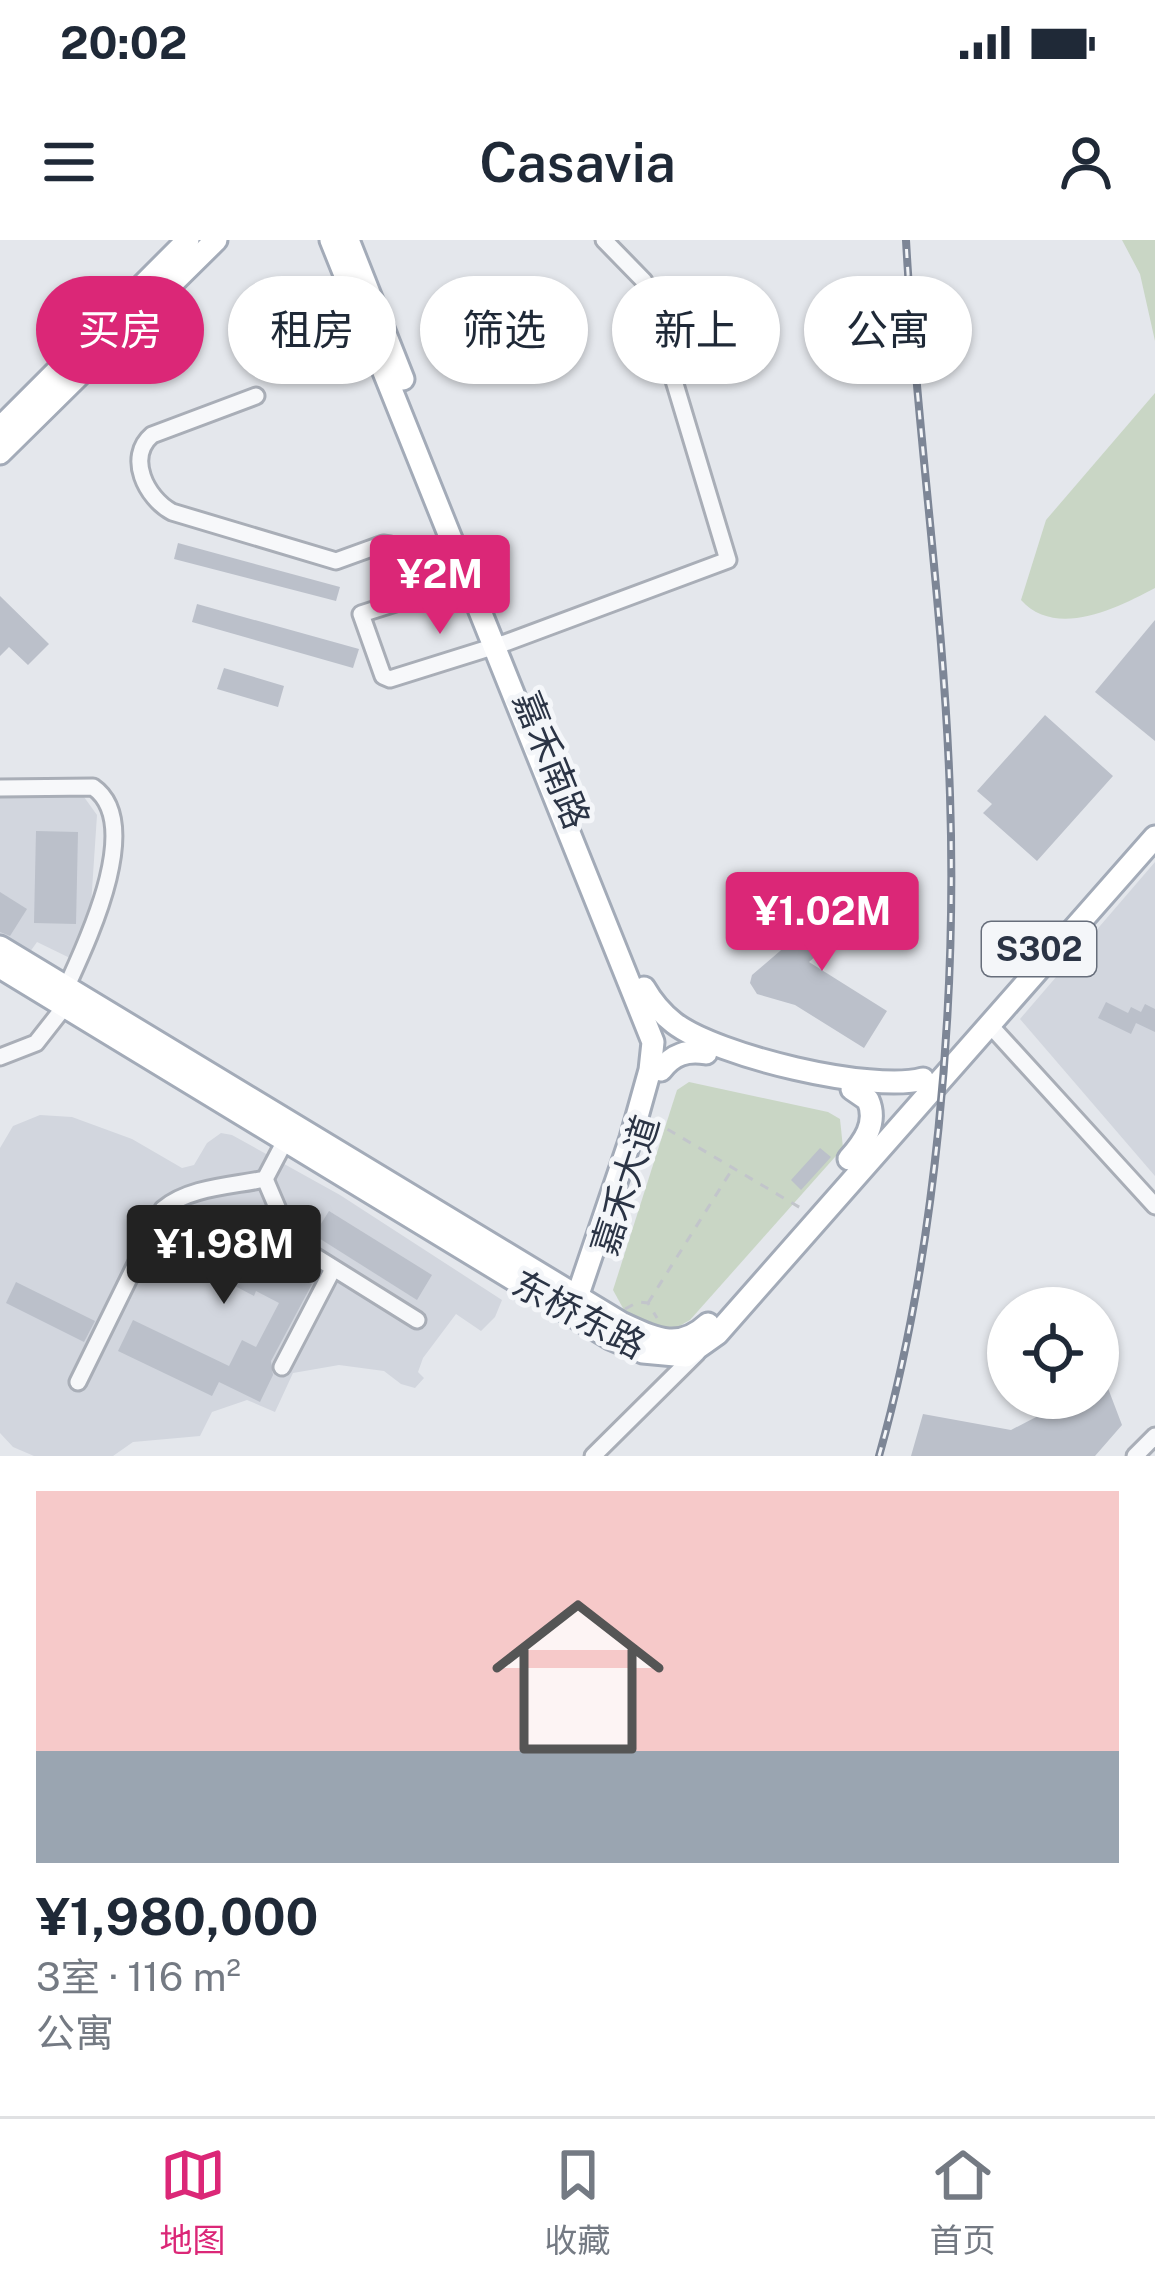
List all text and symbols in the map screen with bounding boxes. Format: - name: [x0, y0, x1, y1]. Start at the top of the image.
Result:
- text: 20:02: [60, 16, 187, 69]
- icon: menu: [36, 129, 102, 195]
- icon: person: [1053, 129, 1119, 195]
- text: Casavia: [479, 131, 676, 194]
- chip: 买房: [36, 276, 204, 384]
- chip: 租房: [228, 276, 396, 384]
- chip: 筛选: [420, 276, 588, 384]
- chip: 新上: [612, 276, 780, 384]
- chip: 公寓: [804, 276, 972, 384]
- pin: ¥2M: [382, 535, 498, 637]
- text: ¥2M: [397, 551, 483, 597]
- street label: 嘉禾南路: [506, 685, 598, 835]
- pin: ¥1.02M: [724, 872, 920, 974]
- text: ¥1.02M: [753, 888, 891, 934]
- road number: S302: [982, 922, 1096, 976]
- street label: 嘉禾大道: [583, 1110, 667, 1260]
- pin: ¥1.98M: [126, 1205, 322, 1307]
- text: ¥1.98M: [154, 1221, 294, 1267]
- street label: 东桥东路: [506, 1262, 652, 1366]
- map controls: [987, 1287, 1119, 1419]
- button: locate: [987, 1287, 1119, 1419]
- icon: home: [470, 1569, 686, 1785]
- text: ¥1,980,000: [36, 1887, 318, 1946]
- text: 3室 · 116 m²: [36, 1954, 241, 2000]
- text: 公寓: [36, 2010, 114, 2056]
- tab: 地图: [160, 2142, 226, 2262]
- tab: 收藏: [545, 2142, 611, 2262]
- tab: 首页: [930, 2142, 996, 2262]

